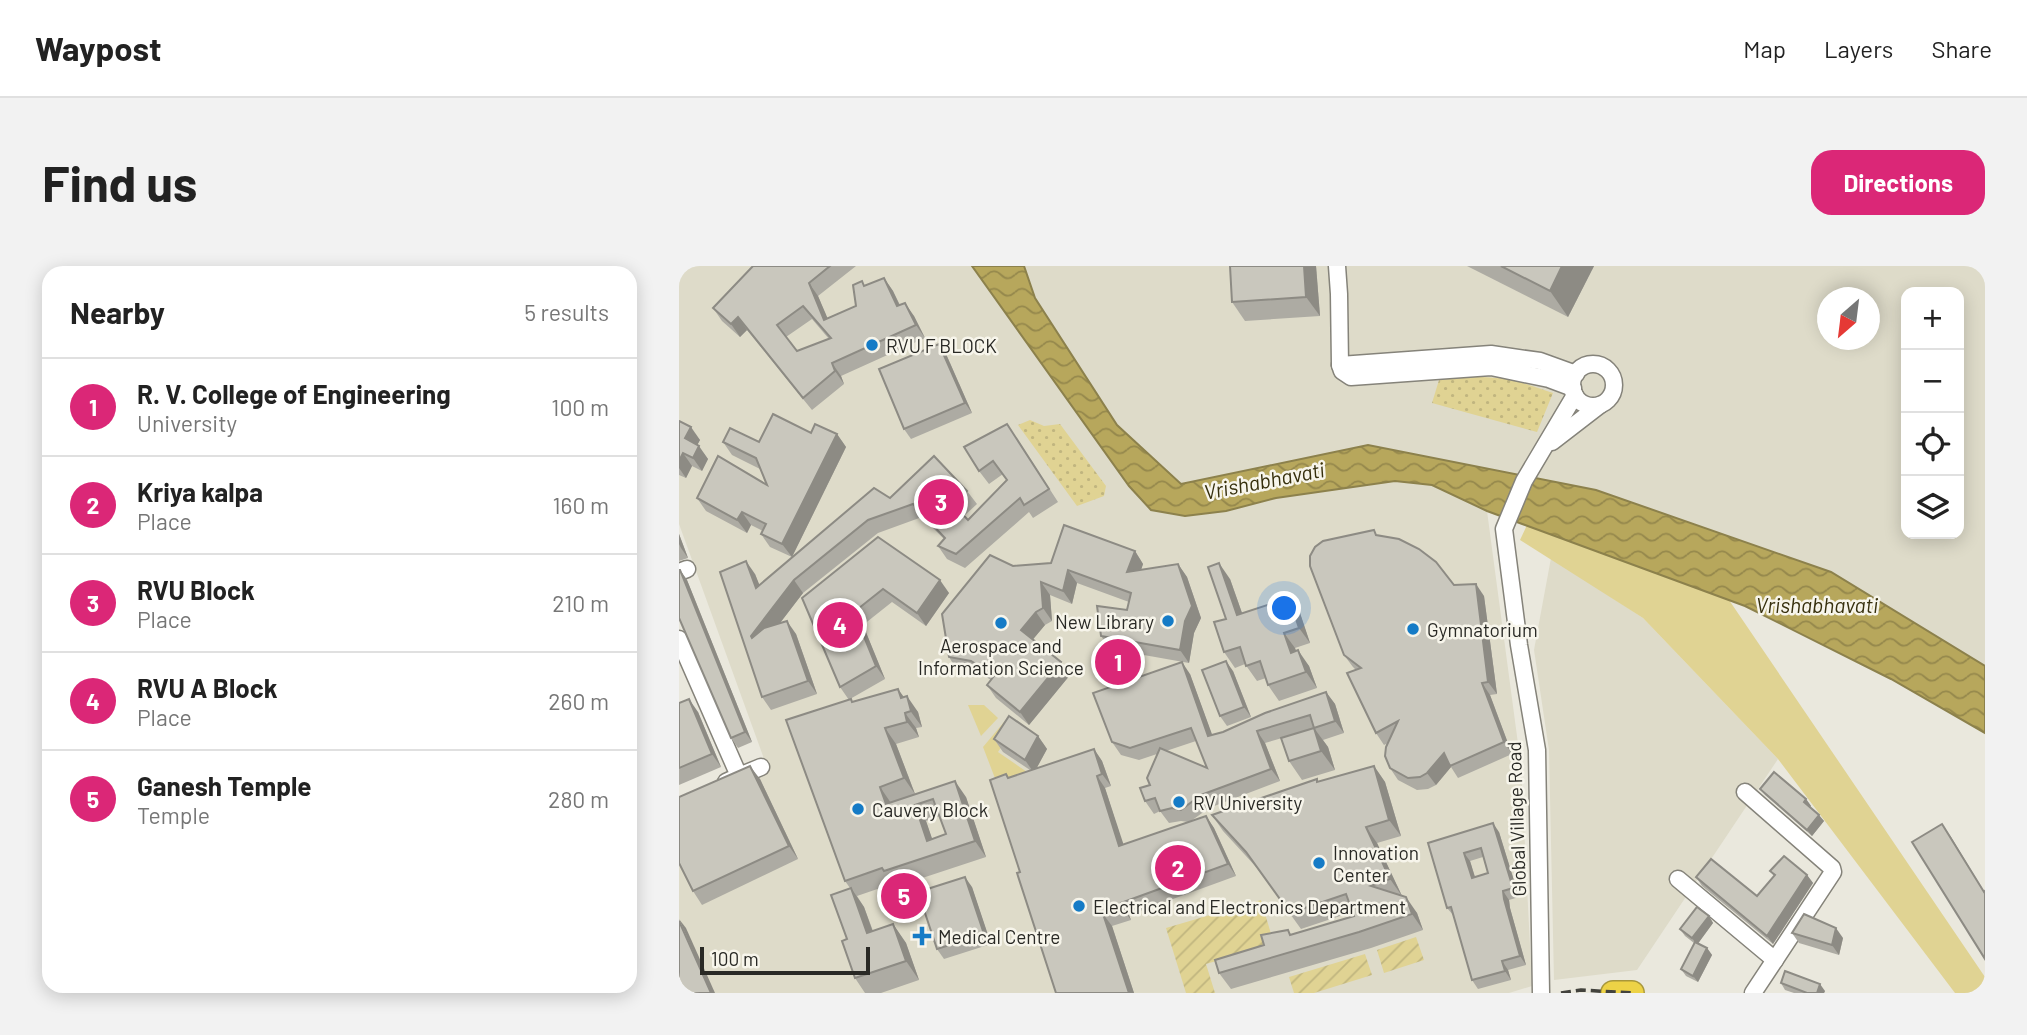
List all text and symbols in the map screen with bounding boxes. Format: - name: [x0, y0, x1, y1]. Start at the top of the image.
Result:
- text: Waypost: [35, 28, 162, 68]
- text: Map: [1743, 34, 1786, 63]
- text: Layers: [1824, 34, 1893, 63]
- text: Share: [1931, 34, 1992, 63]
- button: Directions: [1811, 150, 1985, 215]
- text: Find us: [42, 153, 197, 212]
- north arrow: [1817, 287, 1880, 350]
- map controls: [1901, 287, 1964, 539]
- button: +: [1901, 287, 1964, 350]
- text: Nearby: [70, 294, 165, 330]
- text: 5 results: [524, 298, 609, 326]
- place label: RVU F BLOCK: [886, 334, 997, 357]
- marker: RVU F BLOCK: [864, 337, 880, 353]
- button: −: [1901, 350, 1964, 413]
- text: R. V. College of Engineering: [137, 378, 451, 409]
- text: 1: [89, 393, 97, 421]
- text: 100 m: [551, 393, 609, 421]
- text: University: [137, 409, 237, 437]
- button: locate: [1901, 413, 1964, 476]
- water label: Vrishabhavati: [1201, 456, 1327, 504]
- text: Kriya kalpa: [137, 476, 263, 507]
- pin: 3: [918, 476, 964, 528]
- button: layers: [1901, 476, 1964, 539]
- text: 2: [87, 491, 99, 519]
- text: 160 m: [552, 491, 609, 519]
- text: Place: [137, 507, 192, 535]
- text: RVU Block: [137, 574, 255, 605]
- text: 3: [87, 589, 99, 617]
- text: 210 m: [552, 589, 609, 617]
- your location: [1267, 591, 1301, 625]
- water label: Vrishabhavati: [1756, 592, 1879, 617]
- pin: 4: [817, 599, 863, 651]
- text: Place: [137, 605, 192, 633]
- place label: New Library: [1055, 610, 1154, 633]
- marker: New Library: [1160, 613, 1176, 629]
- marker: Aerospace and Information Science: [993, 615, 1009, 631]
- place label: Gymnatorium: [1427, 618, 1538, 641]
- marker: Gymnatorium: [1405, 621, 1421, 637]
- place label: Aerospace and Information Science: [918, 634, 1084, 679]
- pin: 1: [1095, 636, 1141, 688]
- text: RVU A Block: [137, 672, 278, 703]
- text: 4: [86, 687, 100, 715]
- text: 260 m: [548, 687, 609, 715]
- text: Place: [137, 703, 192, 731]
- street label: Global Village Road: [1502, 741, 1530, 897]
- text: Ganesh Temple: [137, 770, 311, 801]
- text: 5: [87, 785, 99, 813]
- text: 280 m: [548, 785, 609, 813]
- place label: RV University: [1193, 791, 1302, 814]
- marker: RV University: [1171, 794, 1187, 810]
- place label: Cauvery Block: [872, 798, 988, 821]
- text: Temple: [137, 801, 210, 829]
- marker: Cauvery Block: [850, 801, 866, 817]
- place label: Innovation Center: [1333, 841, 1419, 886]
- pin: 2: [1155, 842, 1201, 894]
- marker: Innovation Center: [1311, 855, 1327, 871]
- pin: 5: [881, 870, 927, 922]
- place label: Electrical and Electronics Department: [1093, 895, 1406, 918]
- marker: Electrical and Electronics Department: [1071, 898, 1087, 914]
- place label: Medical Centre: [938, 925, 1060, 948]
- marker: Medical Centre: [912, 926, 932, 946]
- scale bar: [700, 944, 870, 976]
- text: 100 m: [711, 947, 759, 970]

